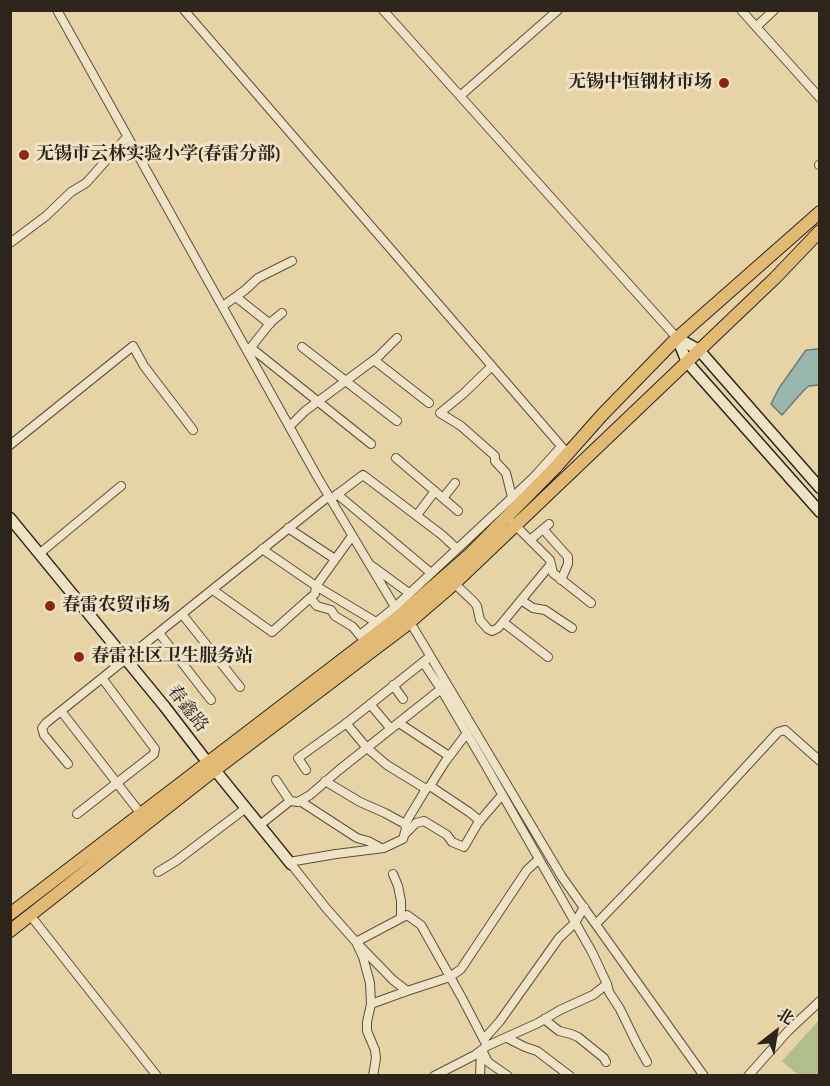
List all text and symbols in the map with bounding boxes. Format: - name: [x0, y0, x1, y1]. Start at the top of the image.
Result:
- place label: 无锡中恒钢材市场: [568, 72, 712, 94]
- marker: 无锡中恒钢材市场: [717, 76, 731, 90]
- place label: 无锡市云林实验小学(春雷分部): [36, 144, 280, 166]
- marker: 无锡市云林实验小学(春雷分部): [17, 148, 31, 162]
- place label: 春雷农贸市场: [62, 595, 170, 617]
- marker: 春雷农贸市场: [43, 599, 57, 613]
- place label: 春雷社区卫生服务站: [91, 646, 253, 668]
- marker: 春雷社区卫生服务站: [72, 650, 86, 664]
- street label: 春鑫路: [162, 681, 212, 737]
- north arrow: [746, 1002, 806, 1062]
- text: 北: [773, 1003, 798, 1030]

